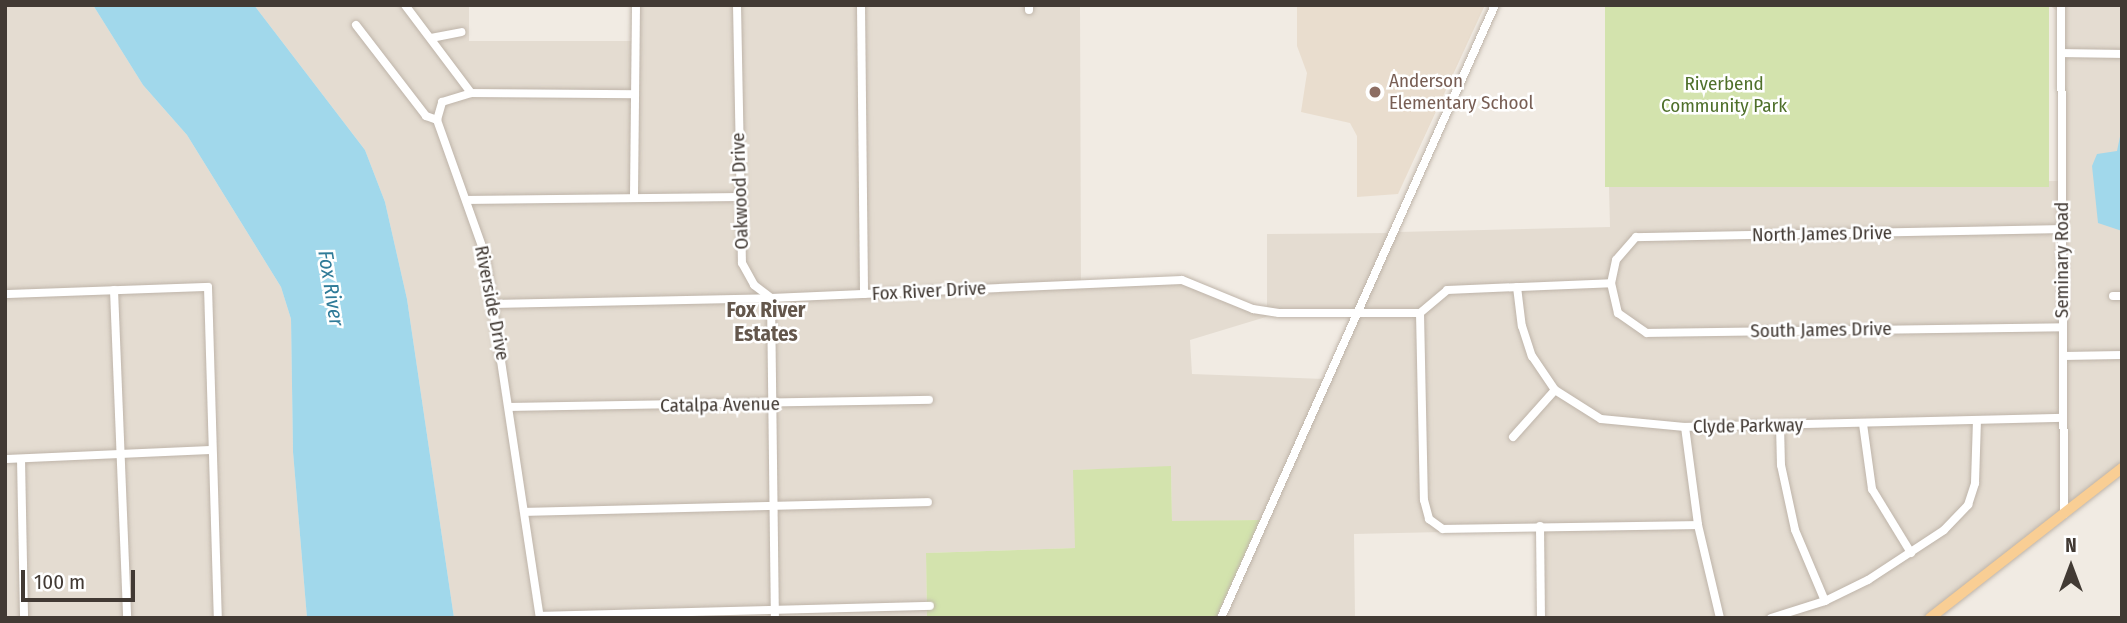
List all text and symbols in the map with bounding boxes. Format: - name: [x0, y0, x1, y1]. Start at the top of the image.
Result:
- place label: Anderson Elementary School: [1389, 70, 1534, 114]
- park label: Riverbend Community Park: [1661, 73, 1787, 117]
- marker: Anderson Elementary School: [1367, 84, 1383, 100]
- street label: Oakwood Drive: [727, 132, 753, 250]
- street label: Seminary Road: [2051, 202, 2073, 318]
- street label: North James Drive: [1752, 221, 1892, 247]
- street label: Riverside Drive: [470, 244, 514, 362]
- water label: Fox River: [313, 248, 349, 328]
- street label: Fox River Drive: [871, 277, 987, 305]
- district label: Fox River Estates: [727, 297, 805, 347]
- street label: South James Drive: [1750, 317, 1892, 343]
- street label: Catalpa Avenue: [660, 393, 780, 417]
- street label: Clyde Parkway: [1693, 414, 1803, 438]
- north arrow: [2036, 532, 2106, 602]
- text: N: [2065, 534, 2077, 557]
- scale bar: [24, 556, 138, 600]
- text: 100 m: [34, 569, 85, 595]

